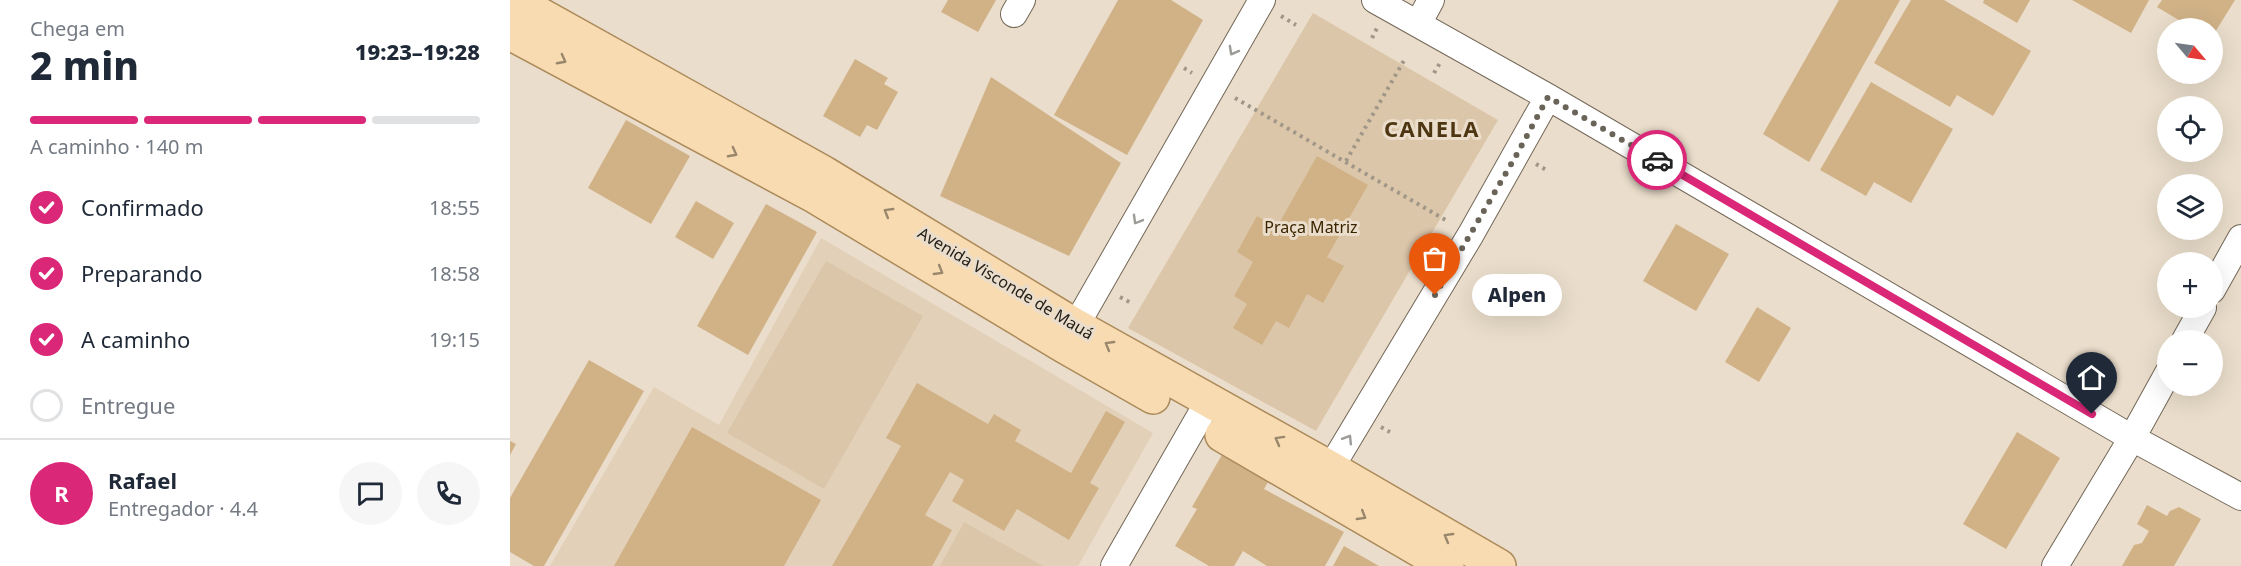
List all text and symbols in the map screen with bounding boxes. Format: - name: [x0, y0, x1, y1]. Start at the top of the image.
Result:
- text: Chega em: [30, 15, 125, 42]
- north arrow: [2157, 18, 2223, 84]
- map controls: [2157, 18, 2223, 396]
- text: 19:23–19:28: [355, 36, 480, 66]
- text: 2 min: [30, 38, 139, 91]
- one-way arrow: [1229, 45, 1240, 55]
- one-way arrow: [555, 53, 566, 65]
- button: locate: [2157, 96, 2223, 162]
- district label: CANELA: [1384, 113, 1480, 143]
- courier: [1627, 130, 1687, 190]
- text: A caminho · 140 m: [30, 133, 203, 160]
- icon: car: [1641, 144, 1674, 177]
- one-way arrow: [727, 146, 738, 157]
- button: layers: [2157, 174, 2223, 240]
- icon: check: [30, 191, 63, 224]
- text: Confirmado: [81, 192, 204, 222]
- text: 18:55: [429, 194, 480, 221]
- one-way arrow: [884, 207, 894, 219]
- one-way arrow: [1132, 214, 1144, 224]
- park label: Praça Matriz: [1264, 216, 1358, 238]
- street label: Avenida Visconde de Mauá: [914, 222, 1098, 344]
- pin: [1409, 233, 1460, 295]
- icon: bag: [1418, 242, 1451, 275]
- button: +: [2157, 252, 2223, 318]
- icon: check: [30, 257, 63, 290]
- text: Preparando: [81, 258, 203, 288]
- text: 18:58: [429, 260, 480, 287]
- one-way arrow: [933, 263, 943, 275]
- callout: Alpen: [1471, 274, 1561, 316]
- text: Alpen: [1488, 281, 1546, 308]
- icon: check: [30, 323, 63, 356]
- text: A caminho: [81, 324, 190, 354]
- text: 19:15: [429, 326, 480, 353]
- button: −: [2157, 330, 2223, 396]
- one-way arrow: [1105, 340, 1115, 352]
- pin: [2066, 352, 2117, 414]
- icon: home: [2075, 361, 2108, 394]
- text: Entregue: [81, 390, 175, 420]
- one-way arrow: [1340, 435, 1352, 445]
- one-way arrow: [1275, 436, 1285, 447]
- button: chat: [339, 462, 402, 525]
- button: phone: [417, 462, 480, 525]
- text: Rafael: [108, 465, 177, 495]
- text: R: [54, 478, 69, 508]
- text: Entregador · 4.4: [108, 495, 258, 522]
- one-way arrow: [1356, 508, 1366, 520]
- one-way arrow: [1444, 532, 1454, 544]

